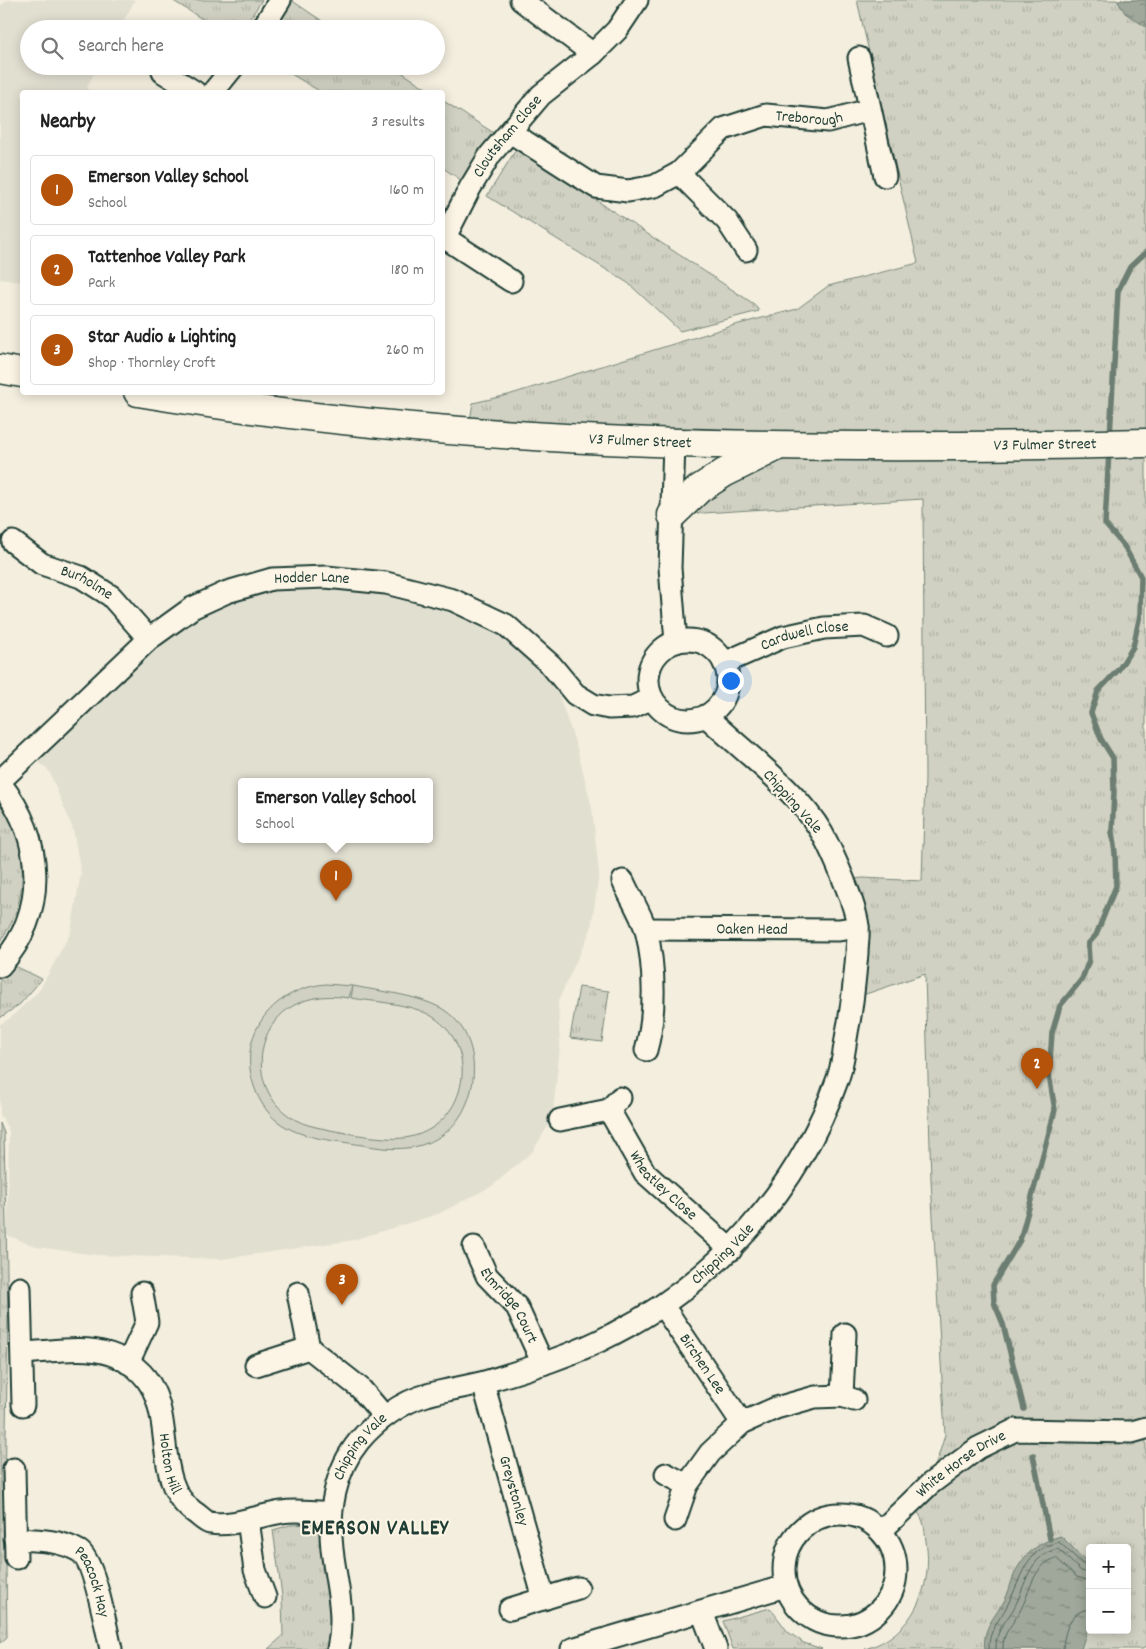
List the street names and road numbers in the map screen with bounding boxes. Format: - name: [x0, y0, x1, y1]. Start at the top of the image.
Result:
- street label: Cloutsham Close: [467, 90, 548, 182]
- street label: Treborough: [774, 104, 846, 133]
- street label: V3 Fulmer Street: [588, 428, 692, 455]
- street label: V3 Fulmer Street: [994, 433, 1097, 457]
- street label: Burholme: [58, 559, 117, 606]
- street label: Hodder Lane: [274, 565, 351, 591]
- street label: Cardwell Close: [757, 615, 849, 657]
- street label: Chipping Vale: [757, 765, 827, 839]
- street label: Oaken Head: [716, 918, 788, 941]
- street label: Wheatley Close: [623, 1147, 702, 1226]
- street label: Chipping Vale: [686, 1218, 760, 1290]
- street label: Elmridge Court: [473, 1264, 544, 1347]
- street label: Birchen Lee: [673, 1329, 731, 1399]
- street label: Chipping Vale: [327, 1407, 392, 1483]
- street label: White Horse Drive: [911, 1425, 1010, 1503]
- street label: Holton Hill: [152, 1432, 187, 1499]
- street label: Greystonley: [493, 1453, 534, 1529]
- street label: Peacock Hay: [70, 1540, 115, 1620]

